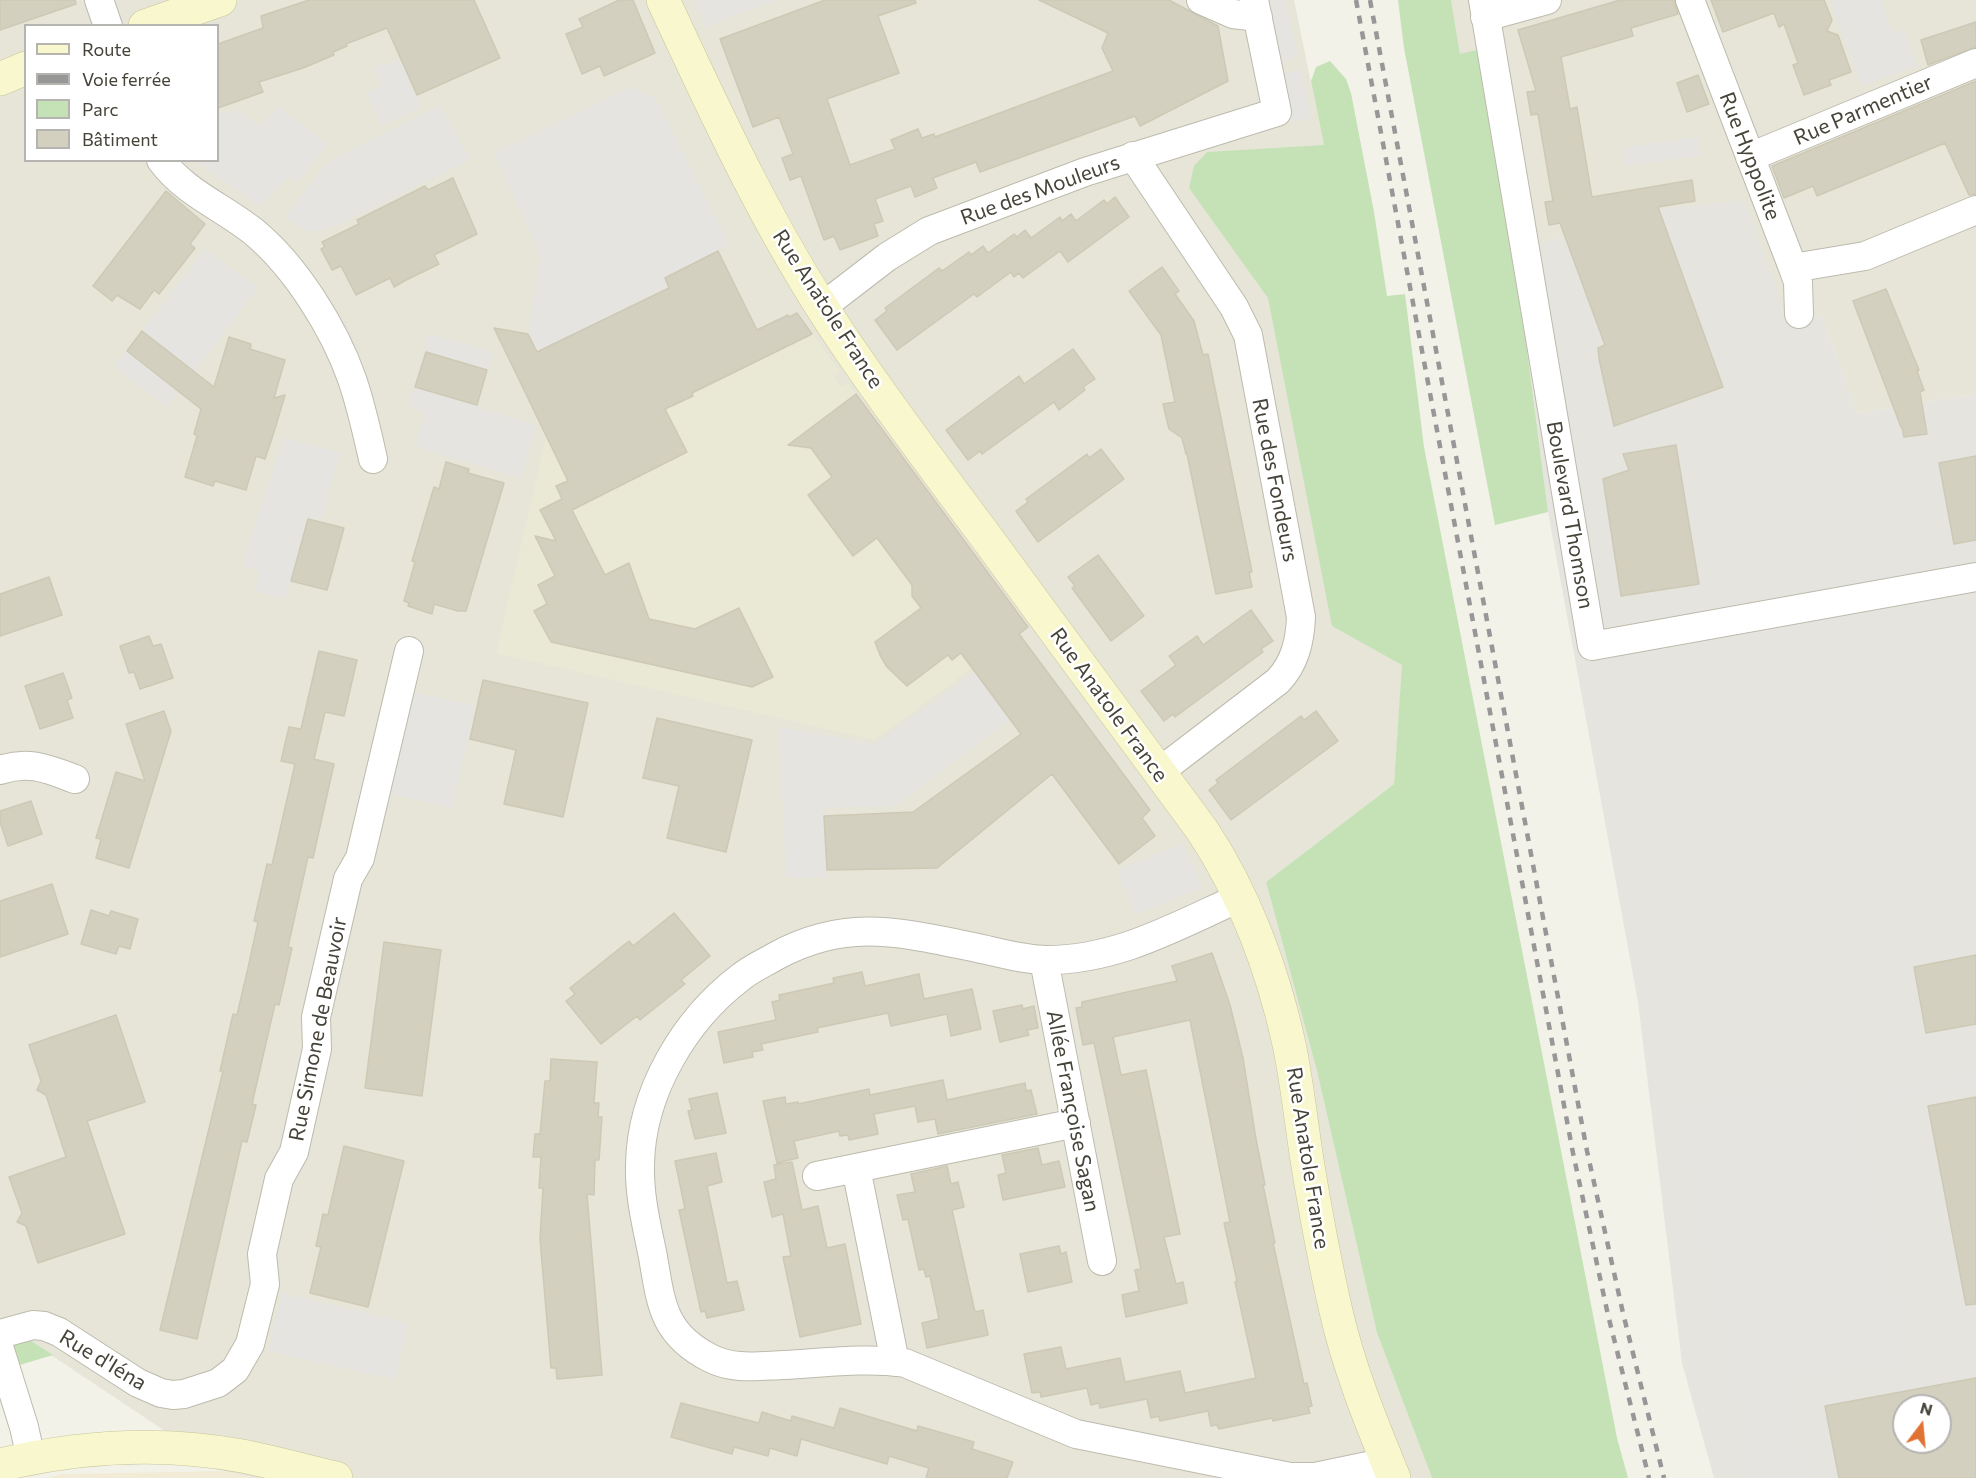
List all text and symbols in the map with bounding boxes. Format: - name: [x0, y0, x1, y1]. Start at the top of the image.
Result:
- legend: [24, 24, 219, 162]
- text: Route: [82, 38, 131, 60]
- text: Voie ferrée: [82, 68, 171, 90]
- street label: Rue Parmentier: [1790, 69, 1936, 151]
- street label: Rue Hyppolite: [1714, 88, 1786, 224]
- text: Parc: [82, 98, 119, 120]
- text: Bâtiment: [82, 128, 158, 150]
- street label: Rue des Mouleurs: [957, 149, 1123, 231]
- street label: Rue Anatole France: [767, 225, 889, 393]
- street label: Rue des Fondeurs: [1247, 396, 1303, 564]
- street label: Boulevard Thomson: [1541, 419, 1599, 611]
- street label: Rue Anatole France: [1045, 623, 1173, 787]
- street label: Rue Simone de Beauvoir: [284, 915, 352, 1143]
- street label: Allée Françoise Sagan: [1041, 1008, 1105, 1214]
- street label: Rue Anatole France: [1281, 1065, 1335, 1251]
- street label: Rue d'Iéna: [55, 1324, 151, 1396]
- north arrow: [1892, 1394, 1952, 1454]
- text: N: [1918, 1397, 1935, 1419]

